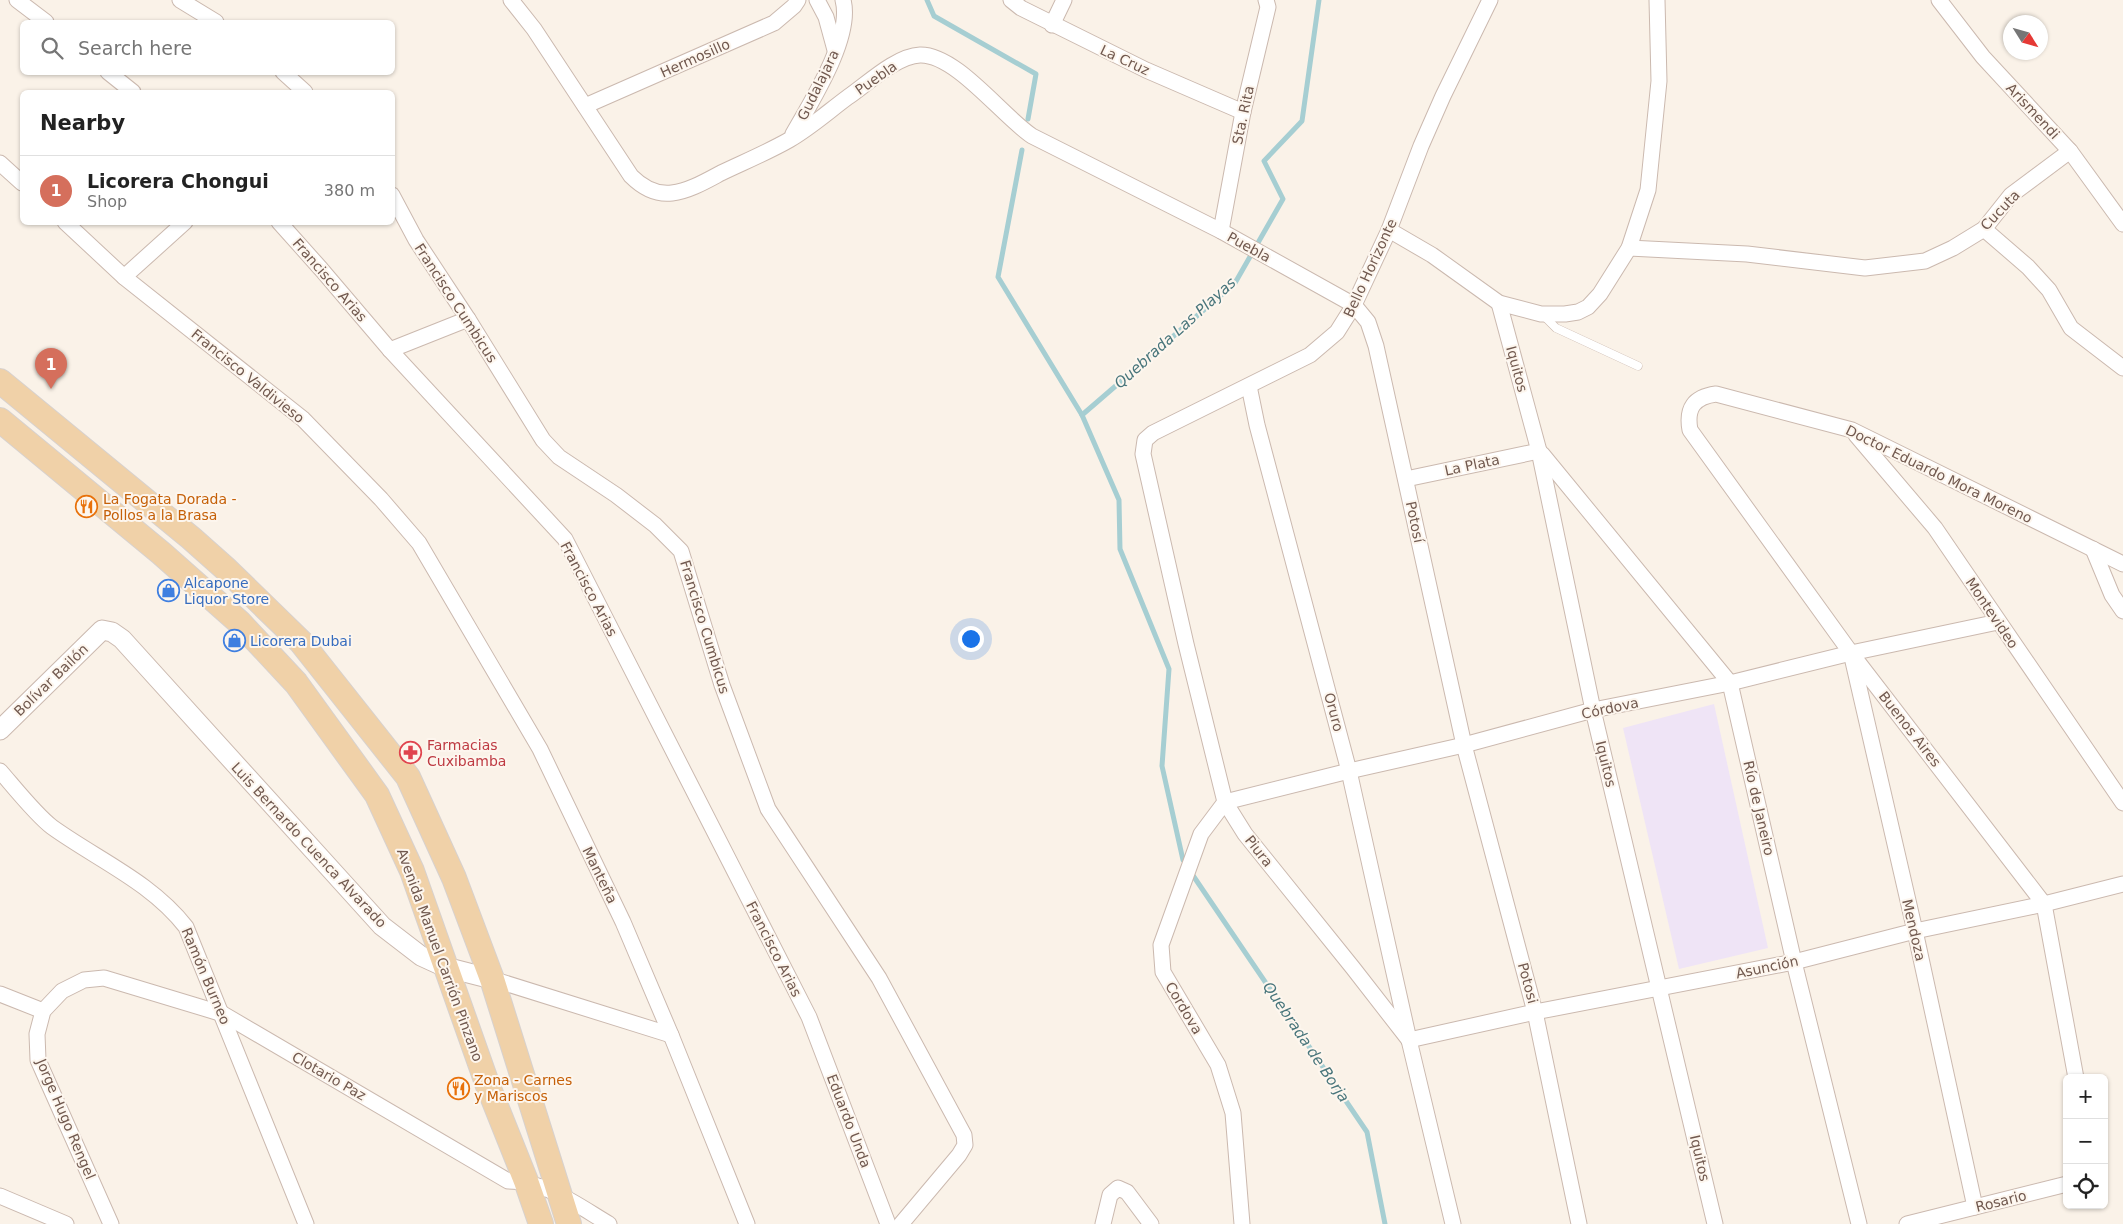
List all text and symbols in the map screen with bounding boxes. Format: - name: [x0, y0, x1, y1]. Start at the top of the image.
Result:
- north arrow: [2003, 15, 2048, 60]
- search box: [20, 20, 395, 75]
- icon: search: [38, 34, 66, 62]
- street label: Hermosillo: [658, 36, 732, 80]
- text: Search here: [78, 37, 192, 59]
- street label: La Cruz: [1098, 42, 1152, 78]
- street label: Gudalajara: [794, 47, 842, 123]
- street label: Puebla: [852, 58, 900, 98]
- street label: Arismendi: [2003, 80, 2063, 142]
- street label: Sta. Rita: [1229, 84, 1257, 146]
- text: Nearby: [40, 111, 125, 135]
- text: Licorera Chongui: [87, 170, 269, 192]
- text: 1: [50, 181, 62, 200]
- text: 380 m: [324, 181, 375, 200]
- street label: Cucuta: [1977, 187, 2023, 233]
- text: Shop: [87, 192, 127, 211]
- street label: Bello Horizonte: [1340, 216, 1400, 320]
- street label: Puebla: [1225, 229, 1273, 265]
- street label: Francisco Arias: [290, 235, 370, 325]
- street label: Francisco Cumbicus: [412, 240, 500, 366]
- water label: Quebrada Las Playas: [1111, 274, 1240, 392]
- street label: Francisco Valdivieso: [188, 326, 308, 426]
- street label: Iquitos: [1503, 344, 1531, 394]
- pin: 1: [35, 348, 67, 389]
- street label: Doctor Eduardo Mora Moreno: [1843, 422, 2035, 526]
- street label: La Plata: [1443, 451, 1501, 479]
- place label: La Fogata Dorada - Pollos a la Brasa: [103, 491, 237, 523]
- restaurant icon: La Fogata Dorada - Pollos a la Brasa: [75, 495, 99, 519]
- street label: Potosí: [1403, 500, 1427, 545]
- street label: Francisco Arias: [557, 539, 621, 639]
- street label: Francisco Cumbicus: [677, 558, 733, 696]
- place label: Alcapone Liquor Store: [184, 575, 269, 607]
- street label: Montevideo: [1962, 575, 2022, 651]
- shop icon: Alcapone Liquor Store: [156, 579, 180, 603]
- your location: [958, 626, 984, 652]
- shop icon: Licorera Dubai: [222, 629, 246, 653]
- place label: Licorera Dubai: [250, 633, 352, 649]
- street label: Bolívar Bailón: [11, 641, 91, 719]
- street label: Buenos Aires: [1876, 688, 1944, 770]
- street label: Oruro: [1321, 691, 1347, 733]
- street label: Córdova: [1580, 694, 1640, 722]
- place label: Farmacias Cuxibamba: [427, 737, 506, 769]
- street label: Iquitos: [1593, 739, 1619, 789]
- pharmacy icon: Farmacias Cuxibamba: [399, 741, 423, 765]
- street label: Luis Bernardo Cuenca Alvarado: [228, 759, 390, 931]
- street label: Río de Janeiro: [1740, 759, 1778, 857]
- street label: Piura: [1242, 832, 1276, 870]
- street label: Manteña: [579, 844, 621, 906]
- street label: Avenida Manuel Carrión Pinzano: [394, 846, 486, 1064]
- street label: Mendoza: [1899, 898, 1929, 962]
- street label: Francisco Arias: [743, 899, 805, 999]
- street label: Ramón Burneo: [178, 925, 234, 1027]
- street label: Asunción: [1734, 953, 1800, 981]
- street label: Potosi: [1515, 961, 1541, 1005]
- water label: Quebrada de Borja: [1259, 978, 1353, 1106]
- street label: Cordova: [1162, 979, 1206, 1037]
- street label: Clotario Paz: [289, 1048, 369, 1104]
- street label: Jorge Hugo Rengel: [33, 1055, 99, 1182]
- place label: Zona - Carnes y Mariscos: [474, 1072, 572, 1104]
- street label: Eduardo Unda: [824, 1072, 874, 1170]
- map controls: [2063, 1074, 2108, 1209]
- button: +: [2063, 1074, 2108, 1119]
- restaurant icon: Zona - Carnes y Mariscos: [446, 1076, 470, 1100]
- button: −: [2063, 1119, 2108, 1164]
- street label: Iquitos: [1687, 1133, 1713, 1183]
- button: locate: [2063, 1164, 2108, 1209]
- street label: Rosario: [1974, 1187, 2028, 1215]

